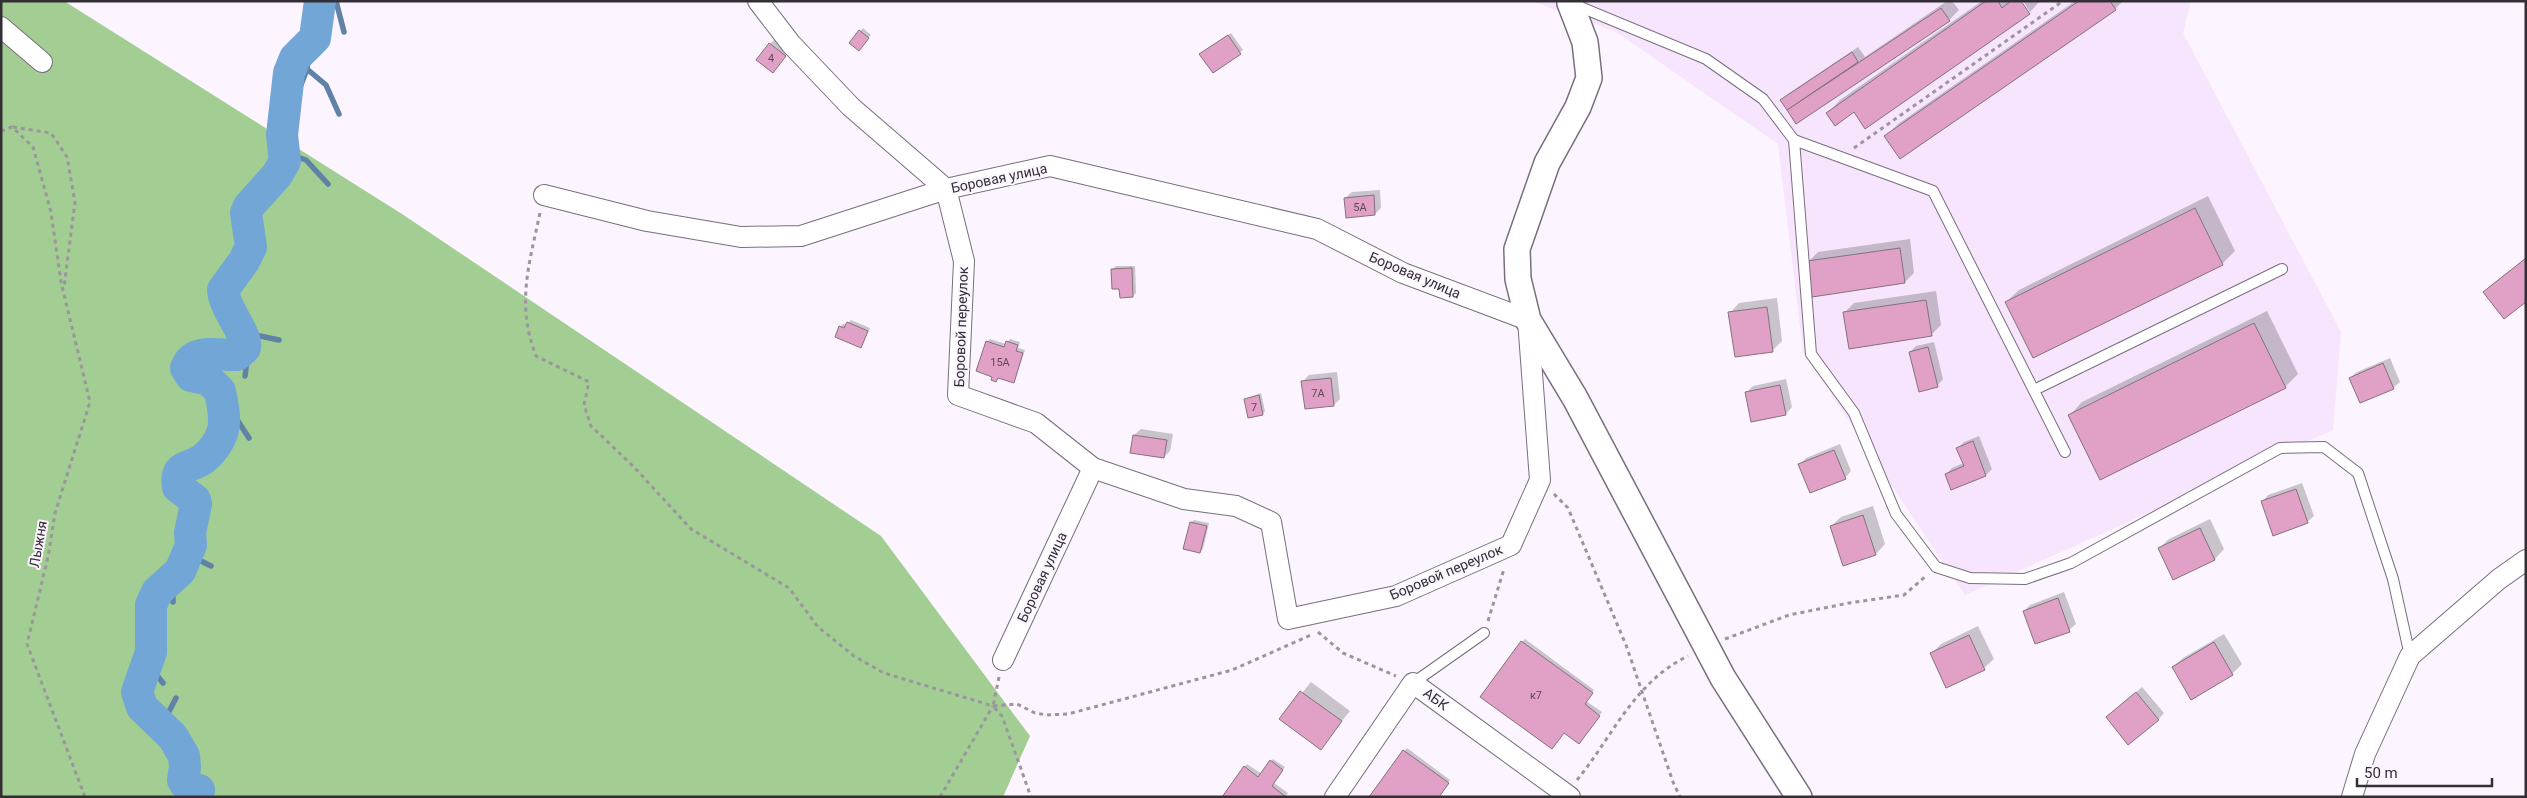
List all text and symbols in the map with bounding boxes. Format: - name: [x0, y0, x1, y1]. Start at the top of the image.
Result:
- house number: 4: [768, 52, 774, 65]
- street label: Боровая улица: [949, 160, 1049, 196]
- house number: 5А: [1353, 201, 1368, 214]
- street label: Боровая улица: [1367, 249, 1463, 301]
- street label: Боровой переулок: [951, 266, 971, 388]
- house number: 15А: [990, 356, 1011, 369]
- house number: 7А: [1311, 387, 1326, 400]
- house number: 7: [1251, 401, 1257, 414]
- street label: Лыжня: [26, 519, 50, 569]
- street label: Боровая улица: [1014, 529, 1070, 625]
- street label: Боровой переулок: [1387, 541, 1505, 603]
- street label: АБК: [1420, 685, 1452, 713]
- house number: к7: [1530, 689, 1542, 702]
- scale bar: [2357, 756, 2492, 788]
- text: 50 m: [2364, 764, 2398, 782]

